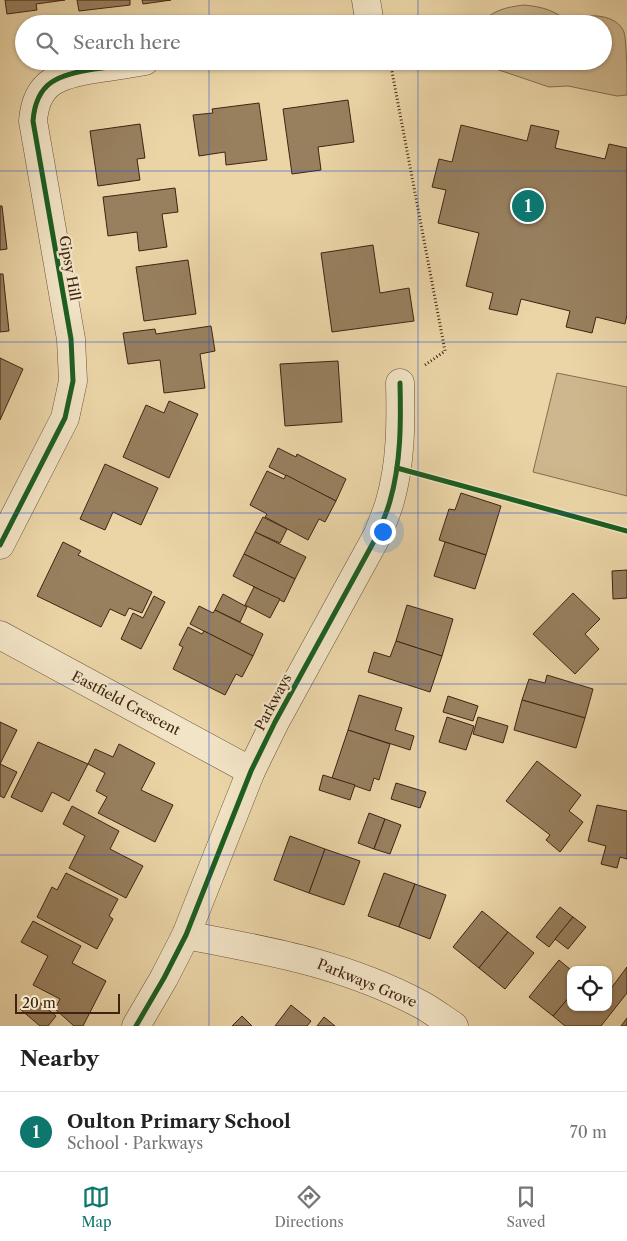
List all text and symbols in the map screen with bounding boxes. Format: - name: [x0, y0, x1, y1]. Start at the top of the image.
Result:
- search box: [15, 15, 612, 70]
- icon: search: [33, 29, 61, 57]
- text: Search here: [73, 31, 181, 54]
- pin: 1: [512, 187, 544, 225]
- street label: Gipsy Hill: [55, 234, 85, 302]
- your location: [370, 519, 396, 545]
- street label: Eastfield Crescent: [69, 667, 183, 739]
- street label: Parkways: [251, 670, 295, 734]
- street label: Parkways Grove: [315, 955, 420, 1011]
- map controls: [567, 966, 612, 1011]
- button: locate: [567, 966, 612, 1011]
- scale bar: [15, 991, 120, 1014]
- text: 20 m: [22, 994, 56, 1012]
- text: Nearby: [20, 1046, 99, 1071]
- text: Oulton Primary School: [67, 1110, 291, 1133]
- text: 1: [32, 1122, 40, 1142]
- text: 70 m: [570, 1122, 607, 1142]
- text: School · Parkways: [67, 1133, 203, 1153]
- tab: Map: [81, 1183, 112, 1231]
- tab: Directions: [274, 1183, 344, 1231]
- tab: Saved: [507, 1183, 545, 1231]

